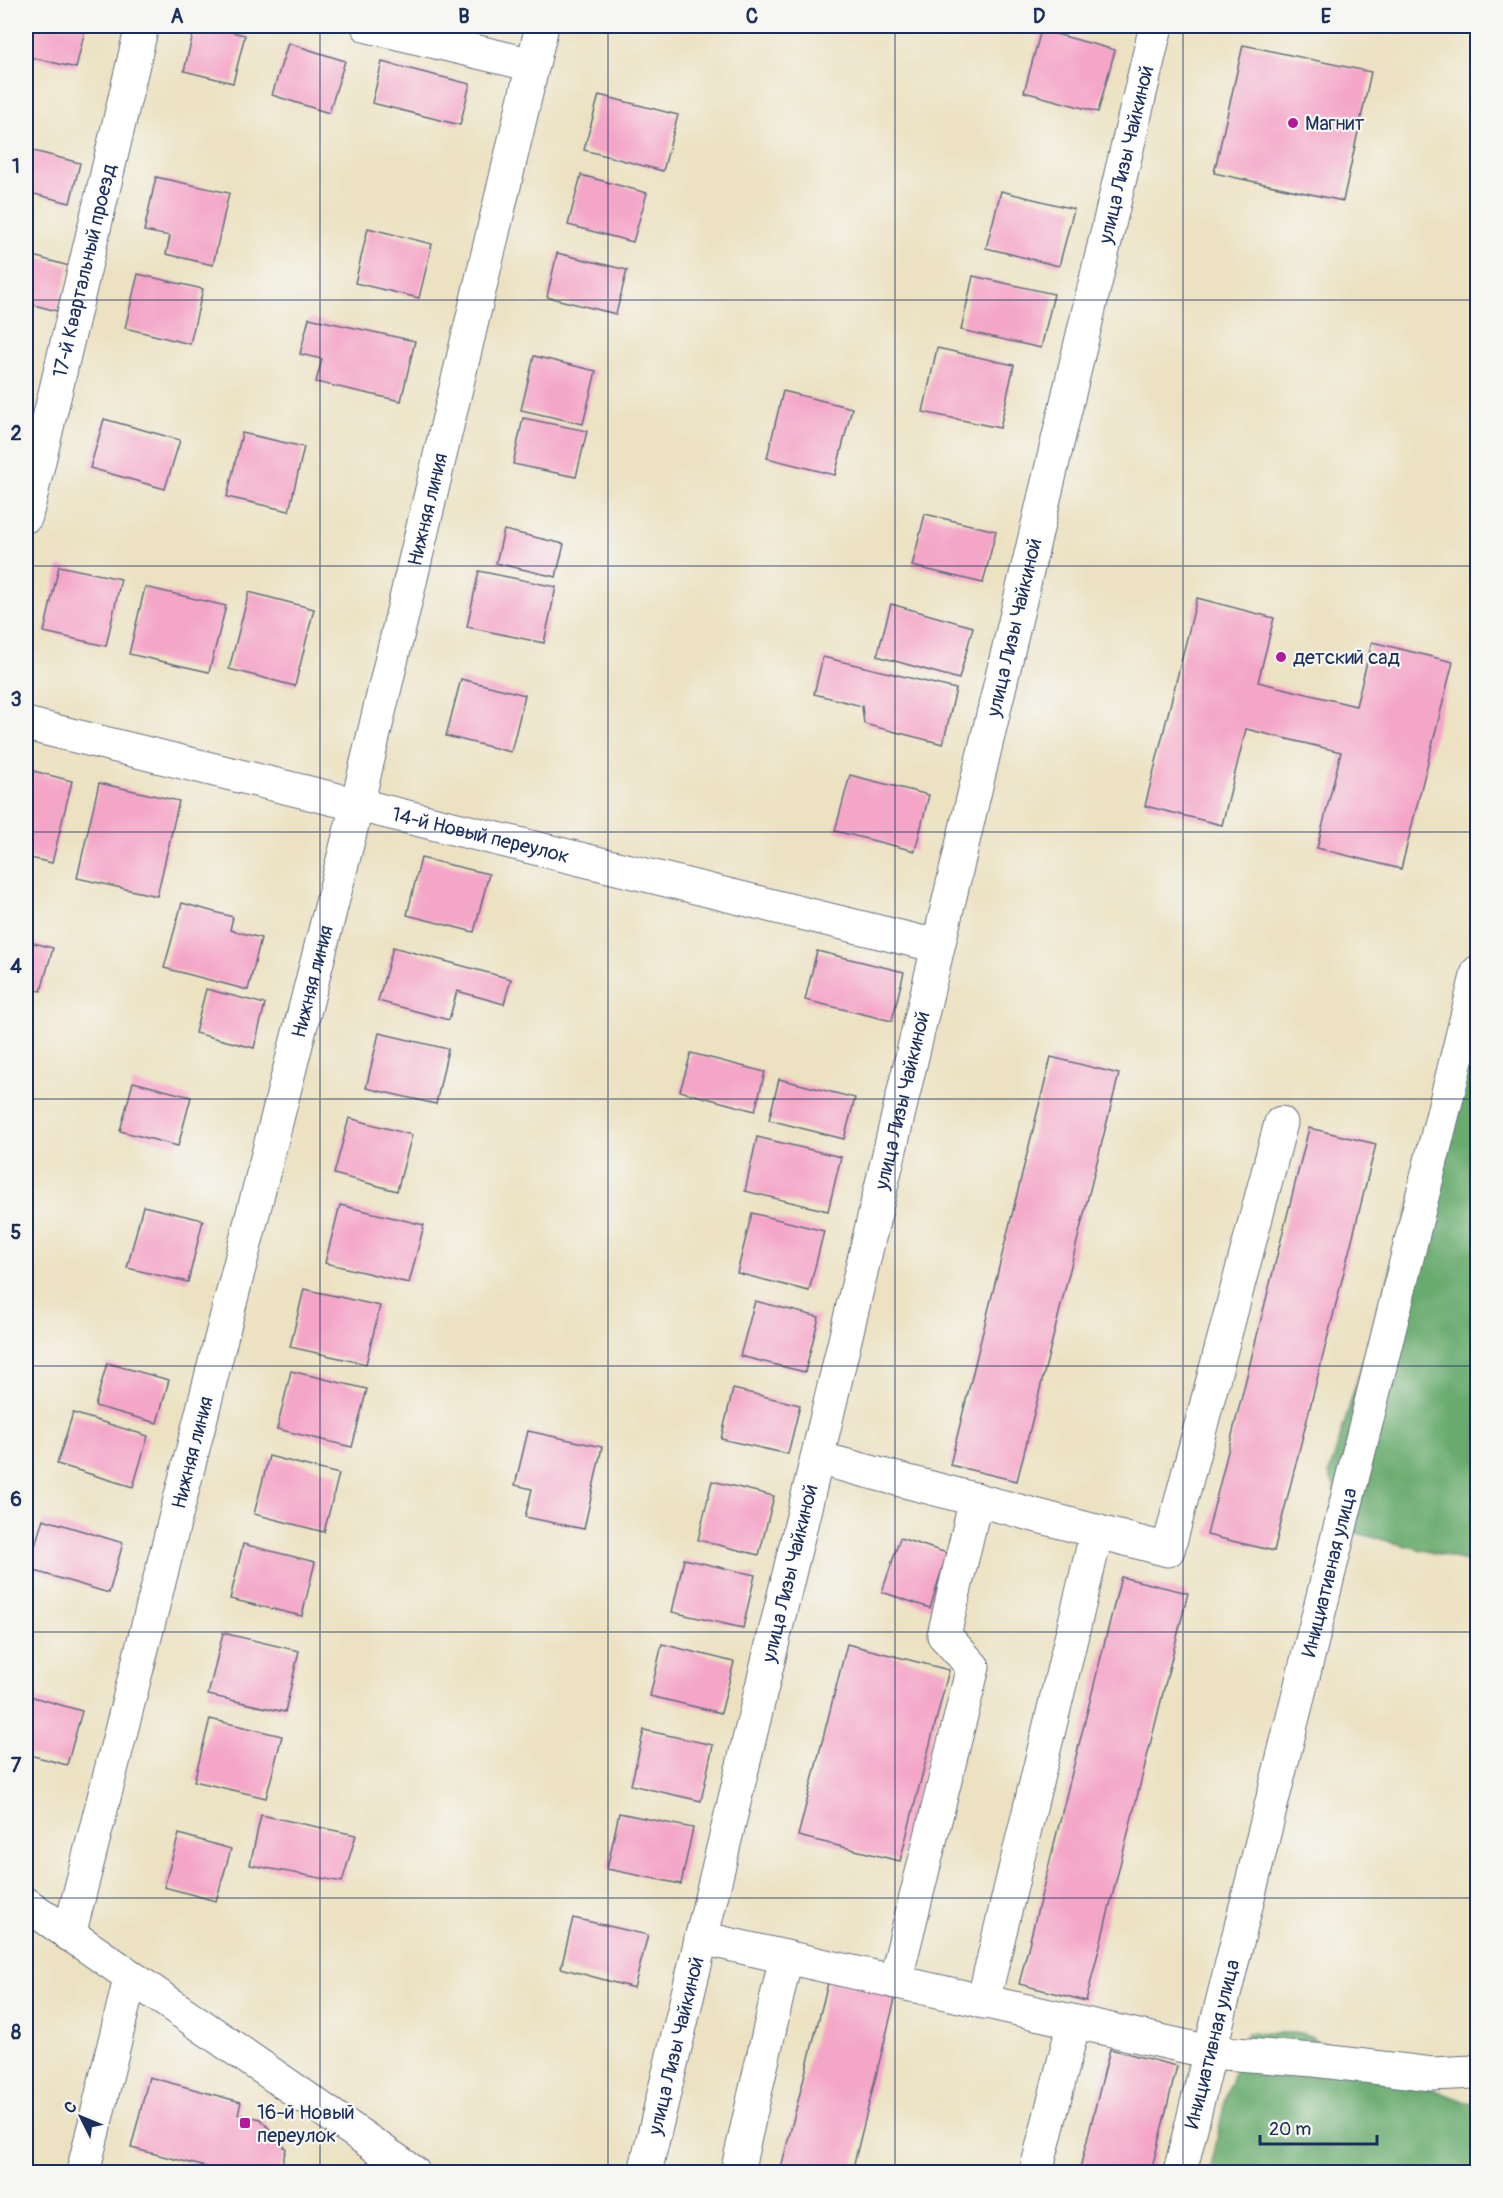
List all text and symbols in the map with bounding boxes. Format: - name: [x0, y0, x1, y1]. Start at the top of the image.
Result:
- text: A: [171, 4, 184, 29]
- text: B: [458, 4, 470, 29]
- text: C: [746, 4, 758, 29]
- text: D: [1033, 4, 1046, 29]
- text: E: [1321, 4, 1332, 29]
- street label: улица Лизы Чайкиной: [1092, 63, 1159, 247]
- place label: Магнит: [1305, 111, 1364, 136]
- marker: Магнит: [1286, 116, 1300, 130]
- text: 1: [12, 154, 20, 179]
- street label: 17-й Квартальный проезд: [47, 161, 121, 380]
- text: 2: [10, 421, 22, 446]
- street label: Нижняя линия: [402, 450, 453, 568]
- street label: улица Лизы Чайкиной: [980, 536, 1047, 720]
- place label: детский сад: [1293, 645, 1400, 670]
- marker: детский сад: [1274, 650, 1288, 664]
- text: 3: [10, 687, 22, 712]
- street label: 14-й Новый переулок: [390, 801, 572, 868]
- street label: Нижняя линия: [286, 923, 338, 1040]
- text: 4: [10, 954, 22, 979]
- street label: улица Лизы Чайкиной: [868, 1009, 935, 1193]
- text: 5: [11, 1220, 22, 1245]
- street label: Нижняя линия: [166, 1393, 218, 1511]
- street label: улица Лизы Чайкиной: [756, 1482, 823, 1666]
- street label: Инициативная улица: [1296, 1485, 1362, 1659]
- text: 6: [10, 1487, 22, 1512]
- text: 7: [11, 1753, 22, 1778]
- street label: улица Лизы Чайкиной: [642, 1954, 709, 2138]
- street label: Инициативная улица: [1179, 1957, 1245, 2131]
- text: 8: [11, 2020, 21, 2045]
- north arrow: [51, 2087, 111, 2147]
- text: С: [60, 2097, 82, 2118]
- place label: 16-й Новый переулок: [257, 2100, 355, 2148]
- scale bar: [1260, 2108, 1377, 2146]
- marker: 16-й Новый переулок: [238, 2116, 252, 2130]
- text: 20 m: [1269, 2118, 1311, 2141]

